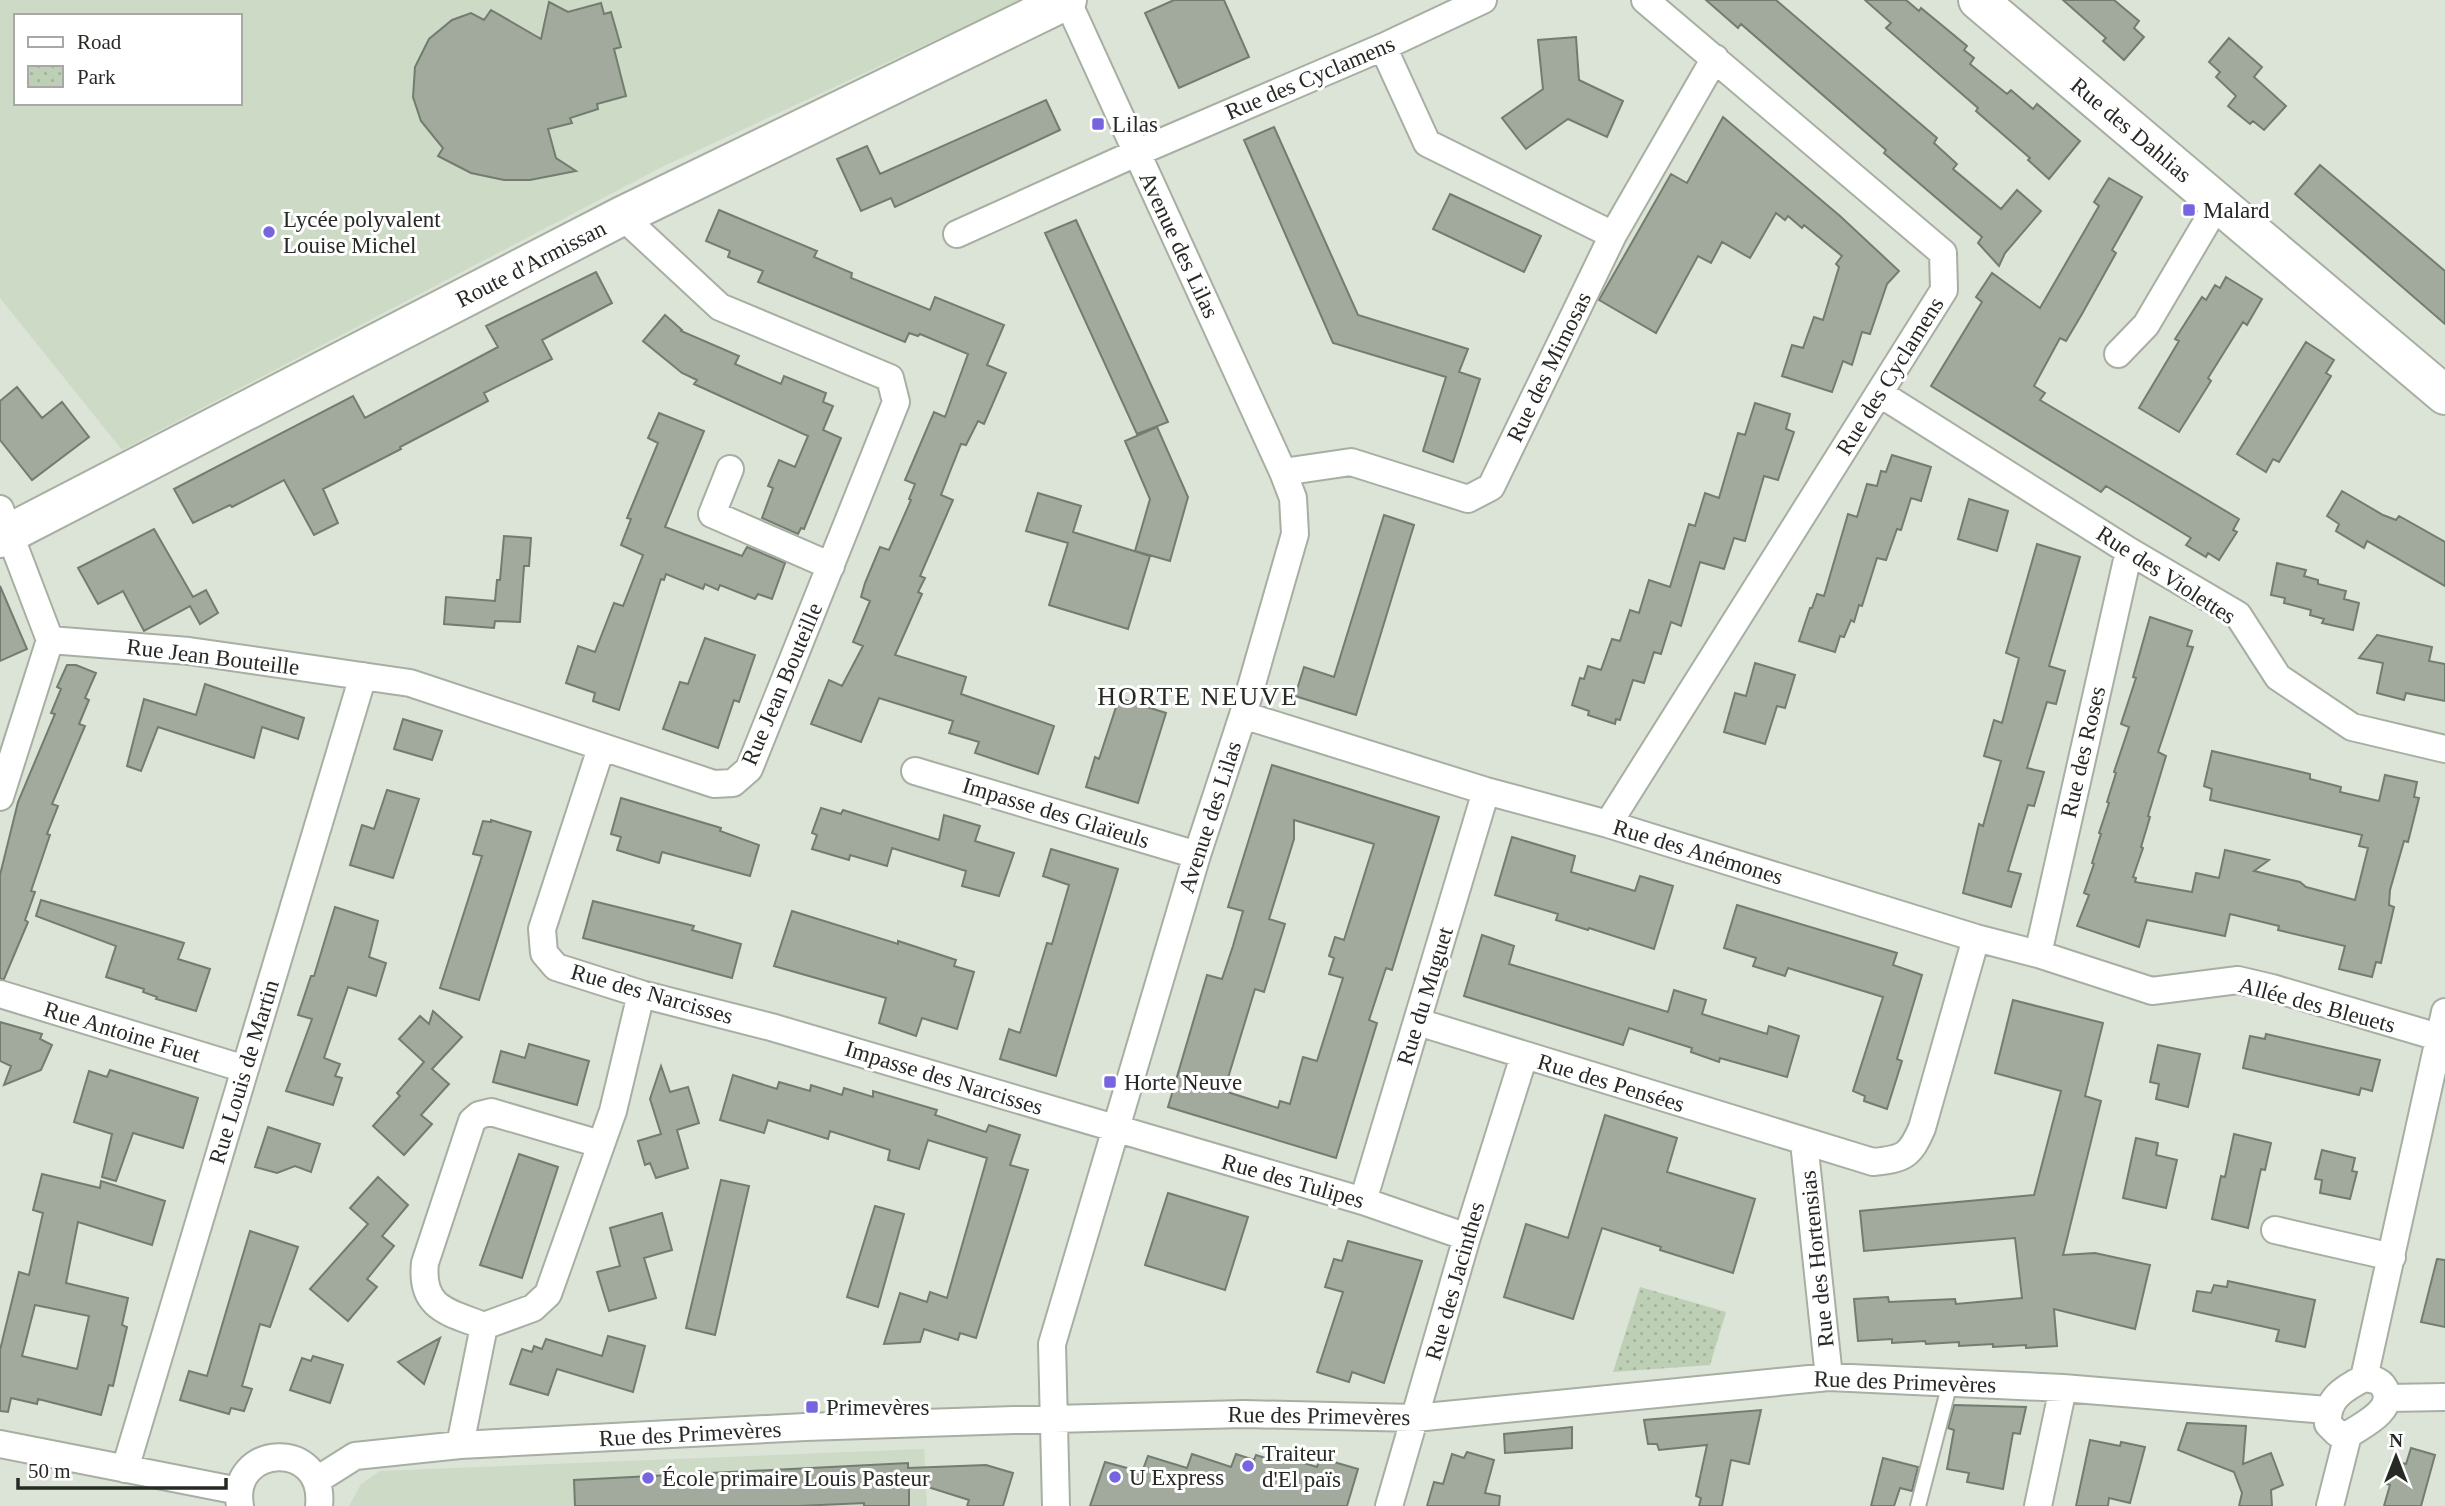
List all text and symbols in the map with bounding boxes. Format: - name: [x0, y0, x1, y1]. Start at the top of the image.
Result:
- legend: [14, 14, 242, 105]
- text: Road: [77, 30, 122, 54]
- street label: Rue des Cyclamens: [1222, 31, 1398, 125]
- text: Park: [77, 65, 116, 89]
- street label: Rue des Dahlias: [2066, 72, 2196, 188]
- place label: Lilas: [1112, 112, 1158, 137]
- marker: Lilas: [1090, 116, 1106, 132]
- street label: Avenue des Lilas: [1134, 168, 1224, 322]
- place label: Malard: [2203, 198, 2270, 223]
- marker: Malard: [2181, 202, 2197, 218]
- place label: Lycée polyvalent Louise Michel: [283, 207, 441, 258]
- street label: Route d'Armissan: [452, 215, 610, 312]
- marker: Lycée polyvalent Louise Michel: [261, 224, 277, 240]
- street label: Rue des Mimosas: [1502, 288, 1596, 446]
- street label: Rue des Cyclamens: [1831, 292, 1949, 460]
- street label: Rue des Violettes: [2092, 521, 2240, 629]
- street label: Rue Jean Bouteille: [737, 599, 827, 769]
- street label: Rue Jean Bouteille: [125, 634, 301, 680]
- district label: HORTE NEUVE: [1097, 682, 1299, 711]
- street label: Rue des Roses: [2056, 684, 2110, 820]
- street label: Avenue des Lilas: [1174, 738, 1246, 896]
- street label: Impasse des Glaïeuls: [959, 773, 1153, 853]
- street label: Rue des Anémones: [1610, 814, 1786, 890]
- street label: Rue du Muguet: [1392, 923, 1458, 1068]
- street label: Rue des Narcisses: [568, 959, 736, 1029]
- street label: Allée des Bleuets: [2236, 972, 2398, 1038]
- street label: Rue Louis de Martin: [204, 977, 284, 1167]
- street label: Rue Antoine Fuet: [41, 996, 204, 1068]
- street label: Impasse des Narcisses: [842, 1036, 1046, 1120]
- street label: Rue des Pensées: [1535, 1049, 1687, 1117]
- place label: Horte Neuve: [1124, 1070, 1242, 1095]
- marker: Horte Neuve: [1102, 1074, 1118, 1090]
- street label: Rue des Tulipes: [1219, 1149, 1367, 1213]
- street label: Rue des Hortensias: [1795, 1169, 1839, 1349]
- street label: Rue des Jacinthes: [1420, 1199, 1490, 1363]
- street label: Rue des Primevères: [1813, 1366, 1997, 1398]
- place label: Primevères: [826, 1395, 930, 1420]
- marker: Primevères: [804, 1399, 820, 1415]
- street label: Rue des Primevères: [1227, 1402, 1411, 1430]
- street label: Rue des Primevères: [598, 1417, 782, 1451]
- north arrow: [2361, 1422, 2431, 1492]
- text: N: [2389, 1430, 2403, 1451]
- place label: Traiteur d'El païs: [1262, 1441, 1341, 1492]
- scale bar: [18, 1446, 226, 1490]
- marker: Traiteur d'El païs: [1240, 1458, 1256, 1474]
- text: 50 m: [28, 1459, 71, 1483]
- place label: U Express: [1129, 1465, 1224, 1490]
- place label: École primaire Louis Pasteur: [662, 1466, 930, 1491]
- marker: U Express: [1107, 1469, 1123, 1485]
- marker: École primaire Louis Pasteur: [640, 1470, 656, 1486]

